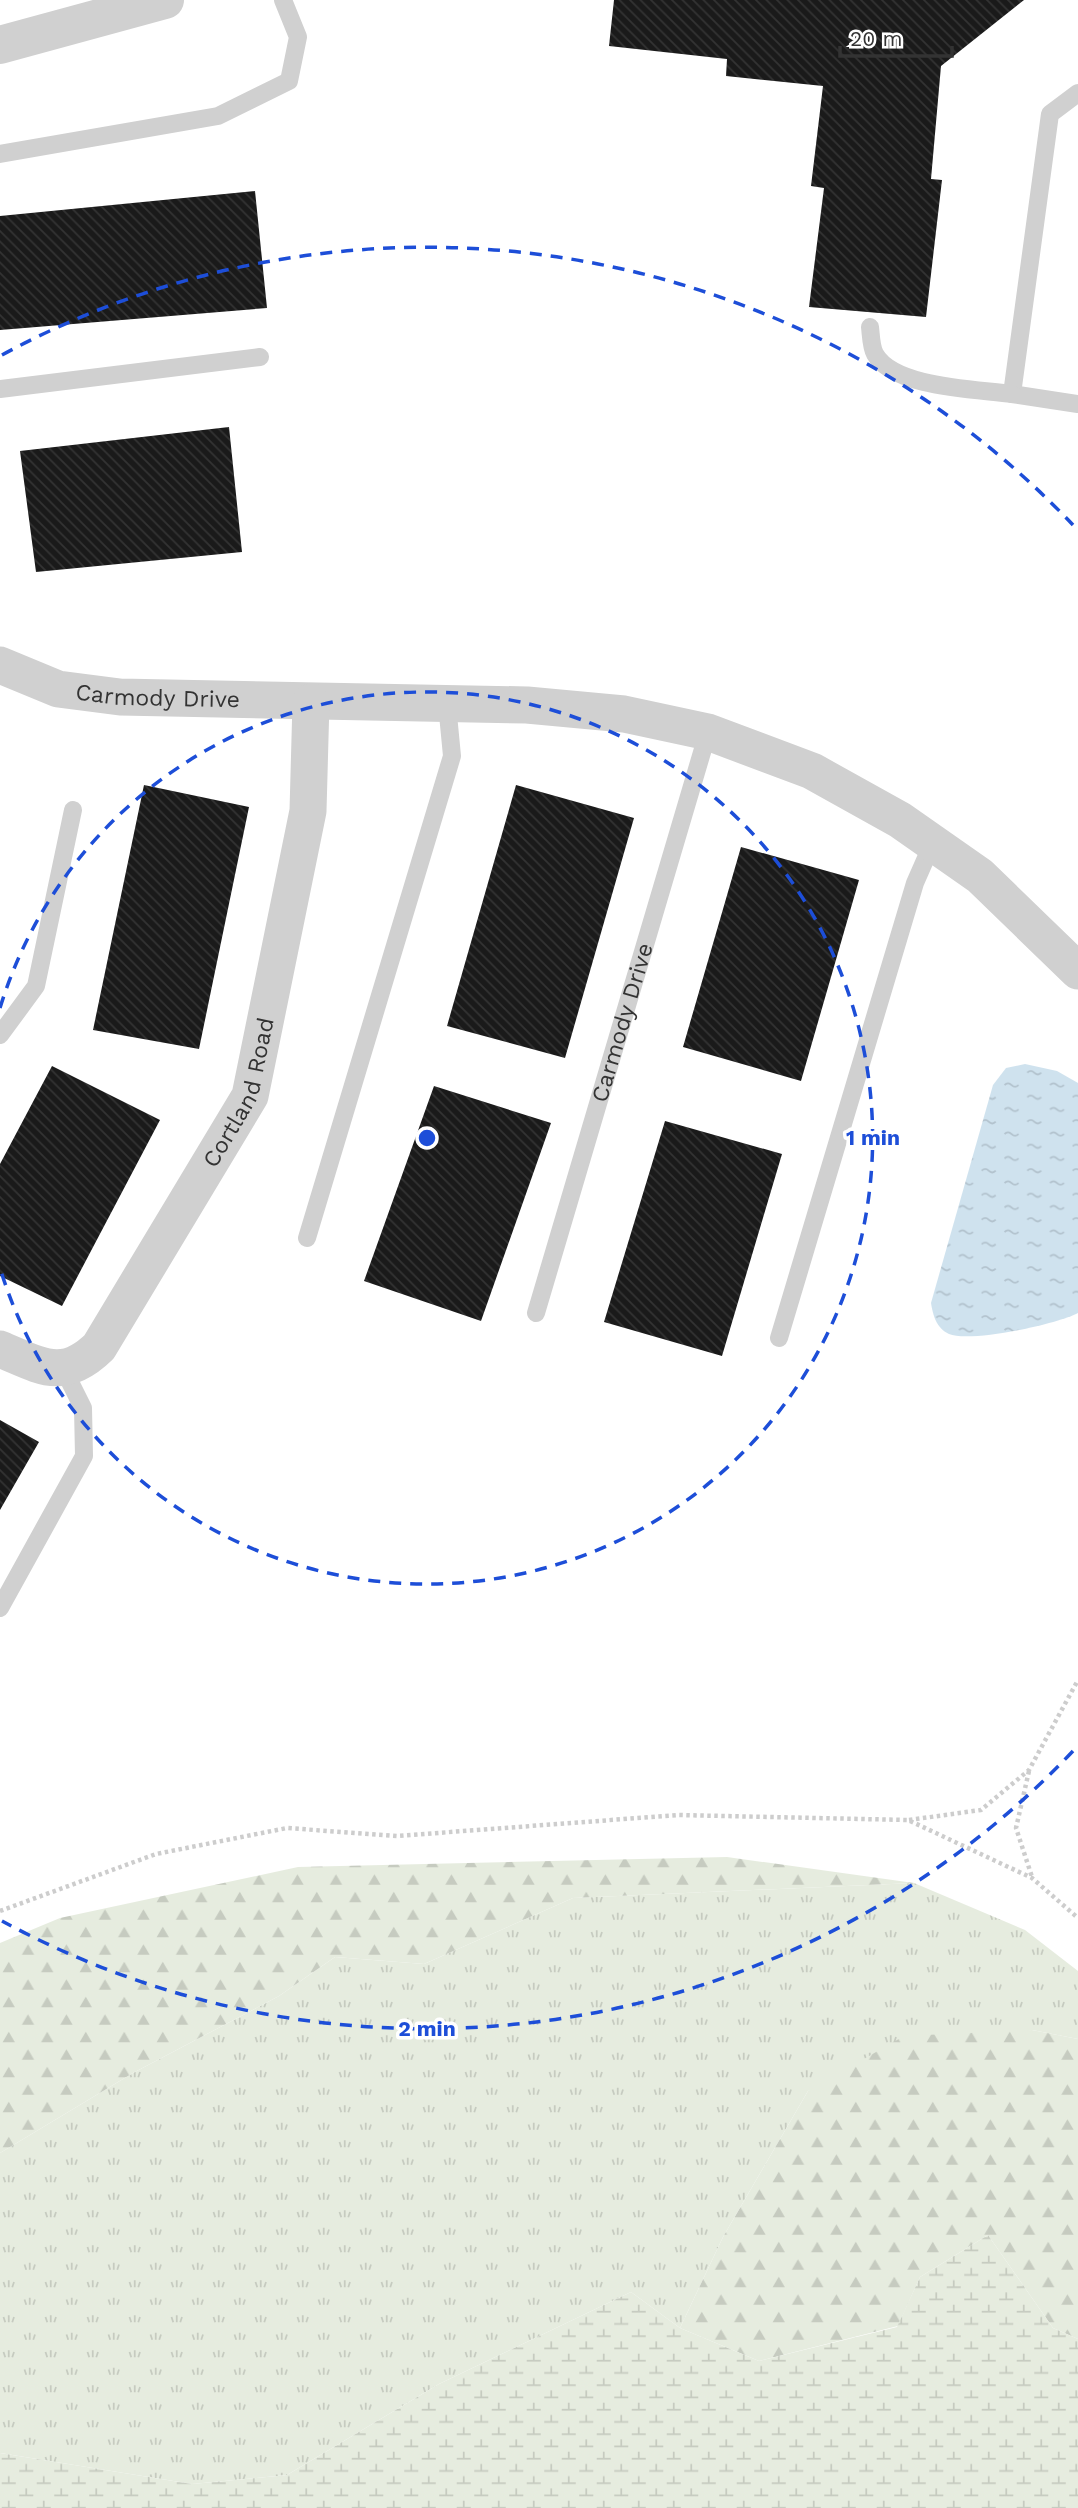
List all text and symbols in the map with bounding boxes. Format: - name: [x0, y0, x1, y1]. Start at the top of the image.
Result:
- scale bar: [840, 14, 952, 58]
- text: 20 m: [850, 26, 902, 51]
- street label: Carmody Drive: [74, 678, 240, 713]
- street label: Carmody Drive: [586, 940, 658, 1105]
- street label: Cortland Road: [197, 1015, 279, 1172]
- text: 1 min: [846, 1125, 900, 1150]
- centre of rings: [415, 1126, 439, 1150]
- text: 2 min: [398, 2016, 456, 2041]

